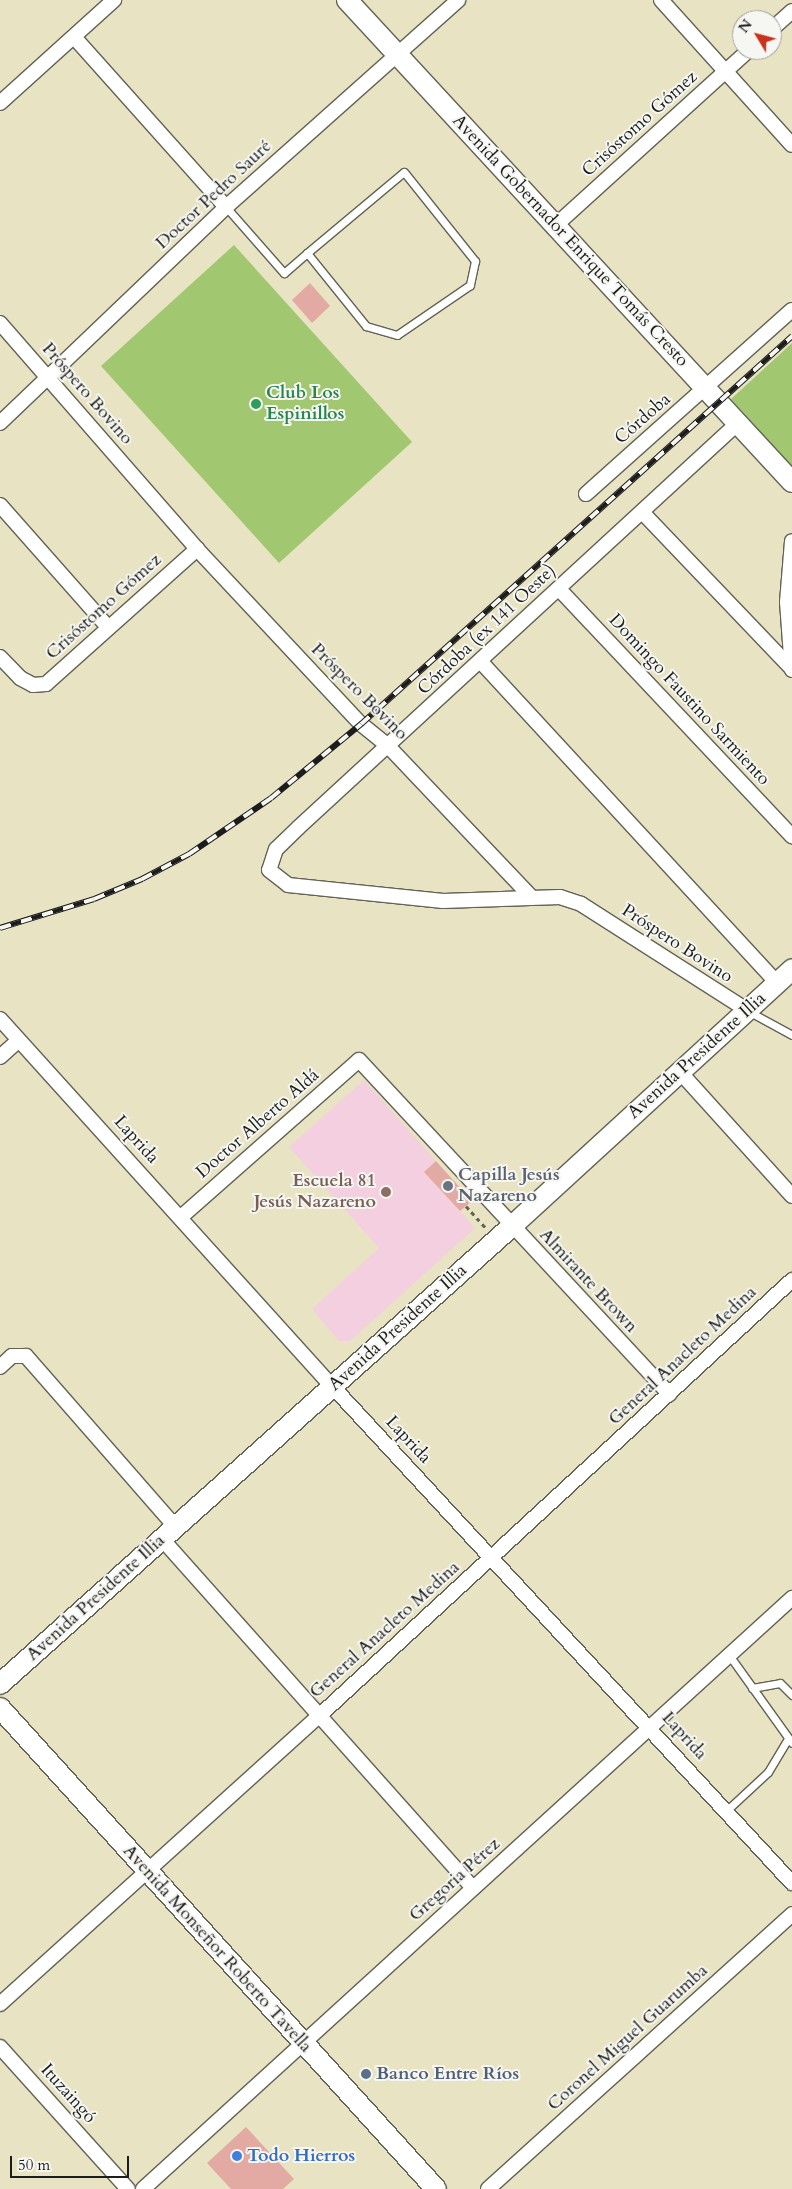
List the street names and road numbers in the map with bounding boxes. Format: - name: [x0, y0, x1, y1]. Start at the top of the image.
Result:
- street label: Crisóstomo Gómez: [578, 67, 702, 181]
- street label: Avenida Gobernador Enrique Tomás Cresto: [447, 110, 693, 372]
- street label: Doctor Pedro Sauré: [152, 136, 276, 254]
- street label: Próspero Bovino: [37, 339, 137, 449]
- street label: Córdoba: [611, 389, 675, 449]
- street label: Crisóstomo Gómez: [42, 550, 166, 664]
- street label: Córdoba (ex 141 Oeste): [413, 560, 561, 700]
- street label: Domingo Faustino Sarmiento: [604, 610, 774, 790]
- street label: Próspero Bovino: [306, 639, 412, 745]
- street label: Próspero Bovino: [617, 900, 737, 988]
- street label: Avenida Presidente Illia: [623, 988, 771, 1124]
- street label: Doctor Alberto Aldá: [192, 1065, 324, 1183]
- street label: Laprida: [109, 1112, 163, 1168]
- street label: Almirante Brown: [534, 1225, 642, 1337]
- street label: Avenida Presidente Illia: [324, 1260, 472, 1396]
- street label: General Anacleto Medina: [605, 1282, 761, 1430]
- street label: Laprida: [381, 1412, 435, 1468]
- street label: Avenida Presidente Illia: [22, 1530, 170, 1666]
- street label: General Anacleto Medina: [306, 1557, 464, 1703]
- street label: Laprida: [657, 1708, 711, 1764]
- street label: Gregoria Pérez: [405, 1834, 505, 1926]
- street label: Avenida Monseñor Roberto Tavella: [118, 1841, 316, 2057]
- street label: Coronel Miguel Guarumba: [543, 1960, 713, 2116]
- street label: Ituzaingó: [36, 2060, 100, 2128]

